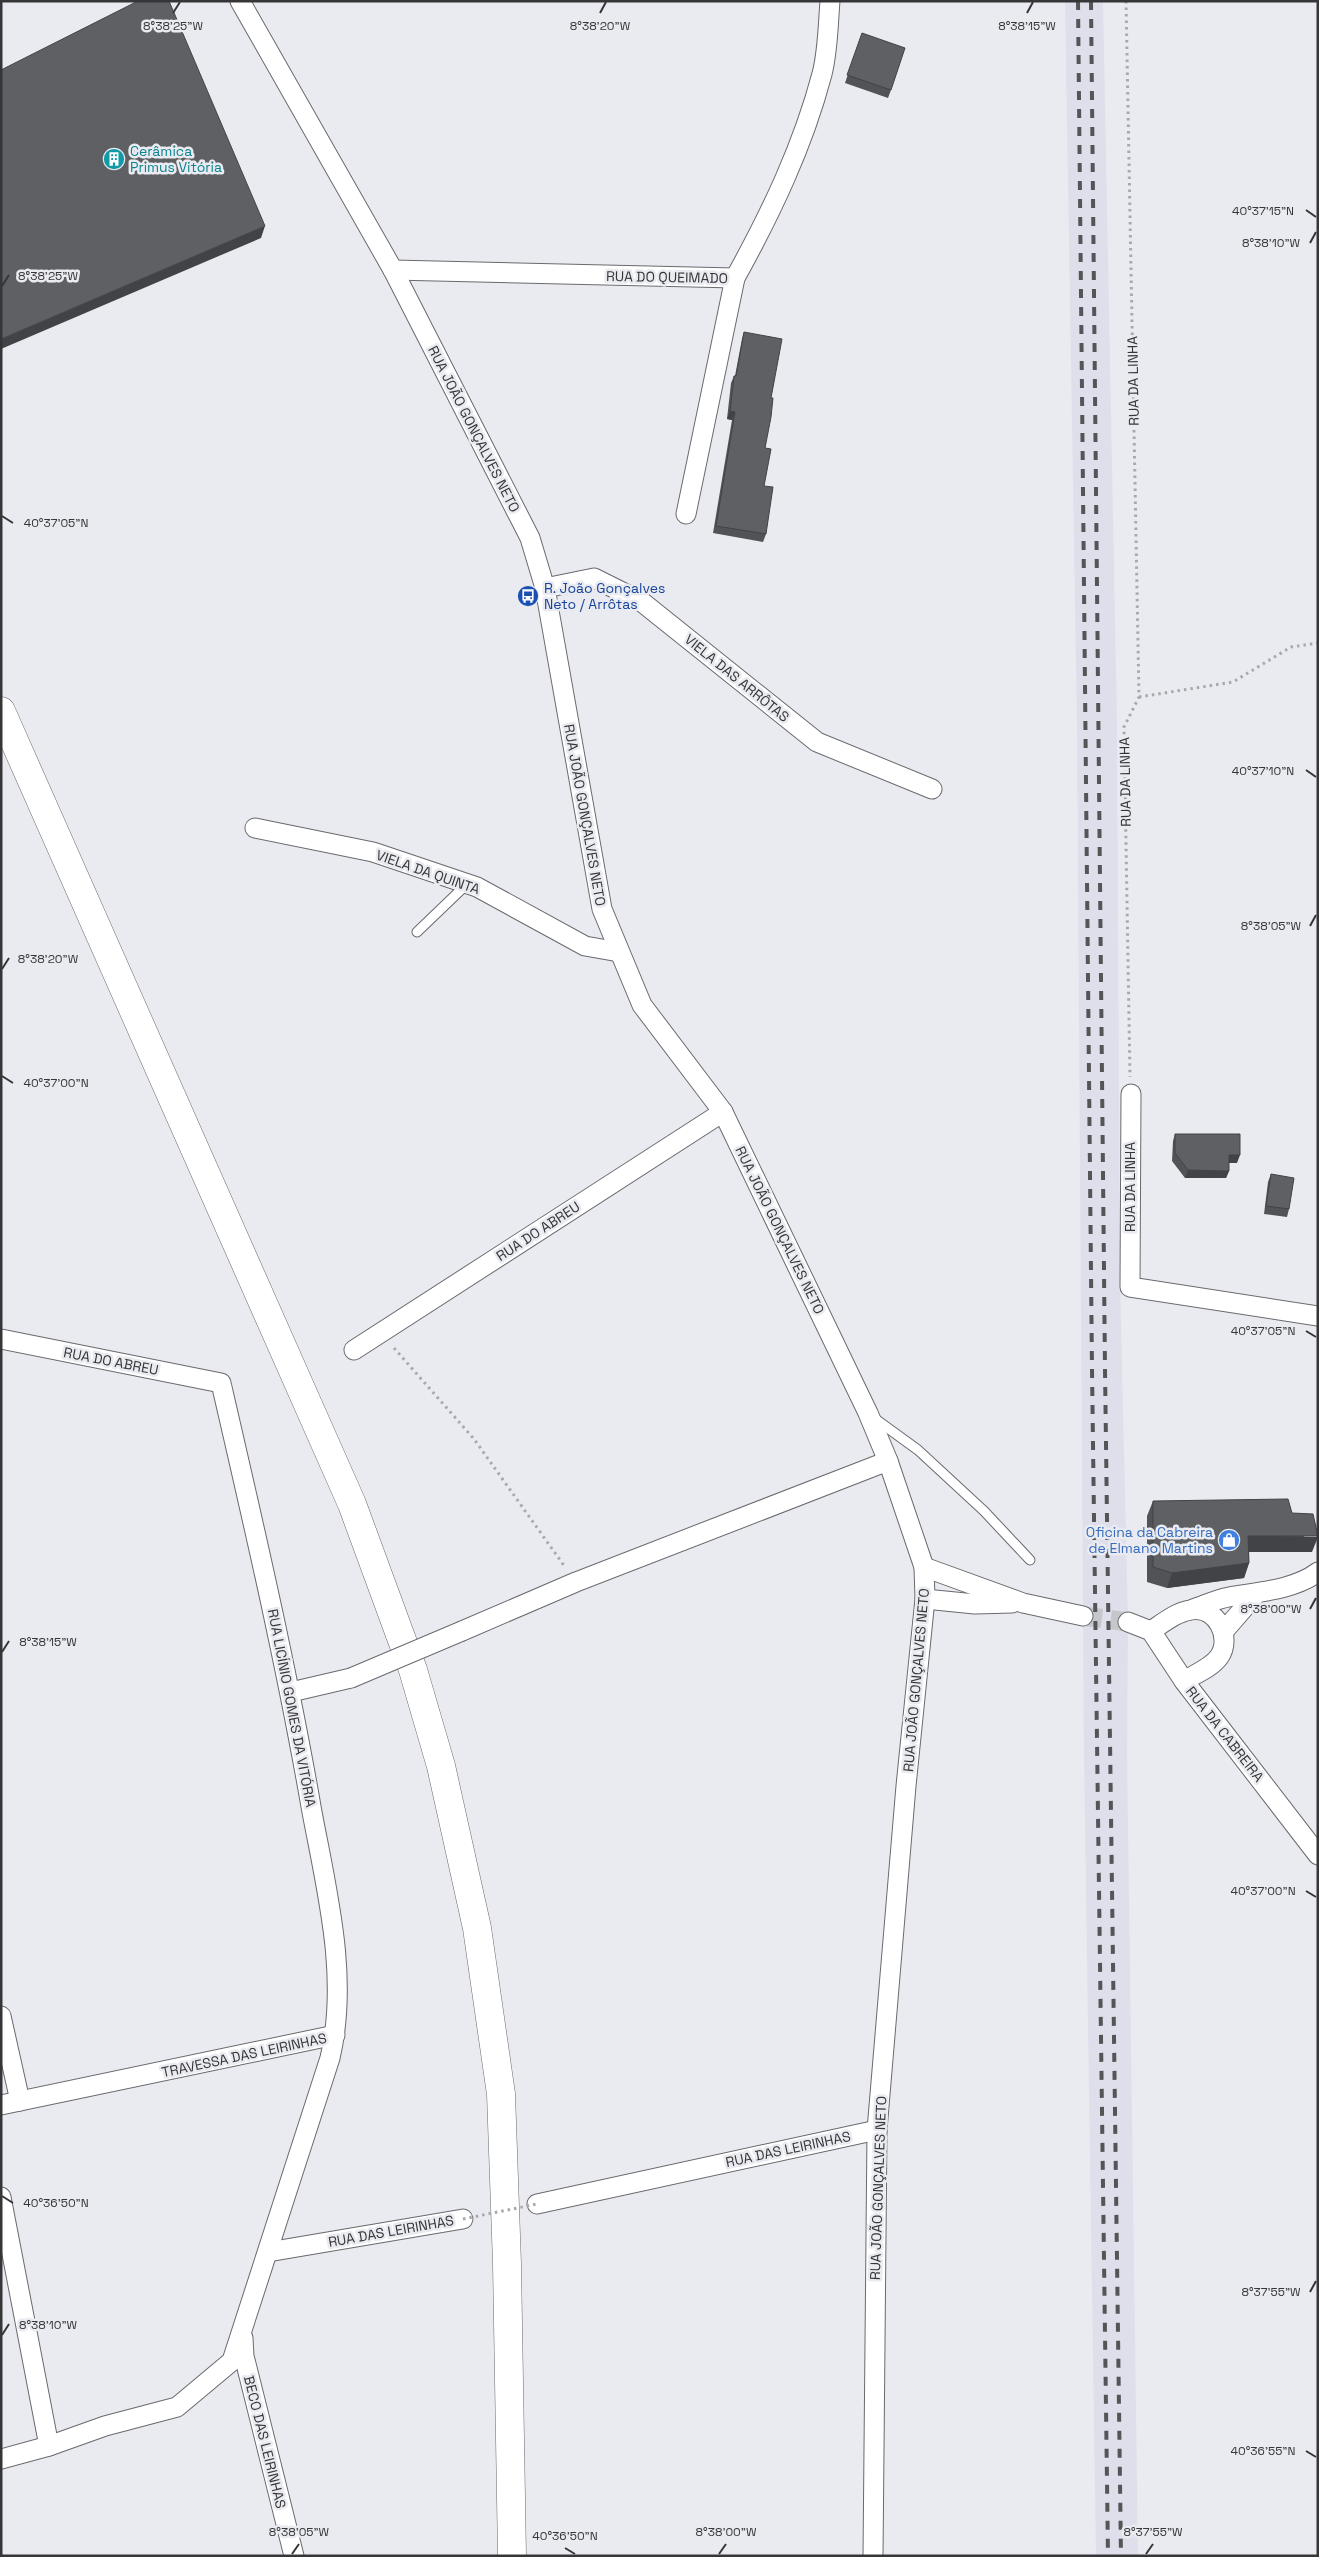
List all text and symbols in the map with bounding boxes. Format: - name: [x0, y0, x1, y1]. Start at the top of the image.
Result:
- text: 8°38'25"W: [143, 18, 203, 34]
- text: 8°38'20"W: [570, 18, 631, 34]
- text: 8°38'15"W: [998, 18, 1056, 34]
- place label: Cerâmica Primus Vitória: [130, 142, 222, 176]
- building icon: Cerâmica Primus Vitória: [102, 147, 126, 171]
- text: 40°37'15"N: [1232, 203, 1294, 219]
- text: 8°38'10"W: [1242, 235, 1301, 251]
- street label: RUA DO QUEIMADO: [606, 267, 728, 287]
- text: 8°38'25"W: [18, 268, 78, 284]
- street label: RUA DA LINHA: [1123, 336, 1143, 426]
- street label: RUA JOÃO GONÇALVES NETO: [424, 343, 524, 515]
- text: 40°37'05"N: [24, 515, 88, 531]
- place label: R. João Gonçalves Neto / Arrôtas: [544, 579, 665, 613]
- bus stop icon: R. João Gonçalves Neto / Arrôtas: [516, 584, 540, 608]
- street label: VIELA DAS ARRÔTAS: [681, 630, 793, 726]
- street label: RUA JOÃO GONÇALVES NETO: [560, 723, 610, 907]
- street label: RUA DA LINHA: [1115, 737, 1135, 827]
- text: 40°37'10"N: [1232, 763, 1294, 779]
- street label: VIELA DA QUINTA: [374, 846, 482, 898]
- text: 8°38'05"W: [1241, 918, 1302, 934]
- text: 8°38'20"W: [18, 951, 79, 967]
- text: 40°37'00"N: [23, 1075, 89, 1091]
- street label: RUA DA LINHA: [1121, 1142, 1139, 1232]
- street label: RUA JOÃO GONÇALVES NETO: [731, 1143, 829, 1317]
- street label: RUA DO ABREU: [493, 1197, 583, 1265]
- text: 40°37'05"N: [1231, 1323, 1295, 1339]
- street label: RUA DO ABREU: [62, 1343, 160, 1379]
- place label: Oficina da Cabreira de Elmano Martins: [1086, 1523, 1213, 1557]
- shop icon: Oficina da Cabreira de Elmano Martins: [1217, 1528, 1241, 1552]
- street label: RUA JOÃO GONÇALVES NETO: [899, 1587, 933, 1773]
- text: 8°38'00"W: [1241, 1601, 1302, 1617]
- street label: RUA LICÍNIO GOMES DA VITÓRIA: [264, 1607, 320, 1809]
- text: 8°38'15"W: [19, 1634, 77, 1650]
- street label: RUA DA CABREIRA: [1182, 1683, 1268, 1786]
- text: 40°37'00"N: [1230, 1883, 1296, 1899]
- street label: TRAVESSA DAS LEIRINHAS: [160, 2029, 328, 2081]
- street label: RUA JOÃO GONÇALVES NETO: [866, 2096, 890, 2280]
- street label: RUA DAS LEIRINHAS: [724, 2127, 852, 2171]
- text: 40°36'50"N: [23, 2195, 89, 2211]
- street label: RUA DAS LEIRINHAS: [327, 2211, 455, 2251]
- text: 8°37'55"W: [1241, 2284, 1301, 2300]
- text: 8°38'10"W: [19, 2317, 78, 2333]
- street label: BECO DAS LEIRINHAS: [240, 2374, 290, 2510]
- text: 40°36'55"N: [1231, 2443, 1295, 2459]
- text: 8°38'05"W: [269, 2524, 330, 2540]
- text: 8°38'00"W: [696, 2524, 757, 2540]
- text: 8°37'55"W: [1123, 2524, 1183, 2540]
- text: 40°36'50"N: [532, 2528, 598, 2544]

